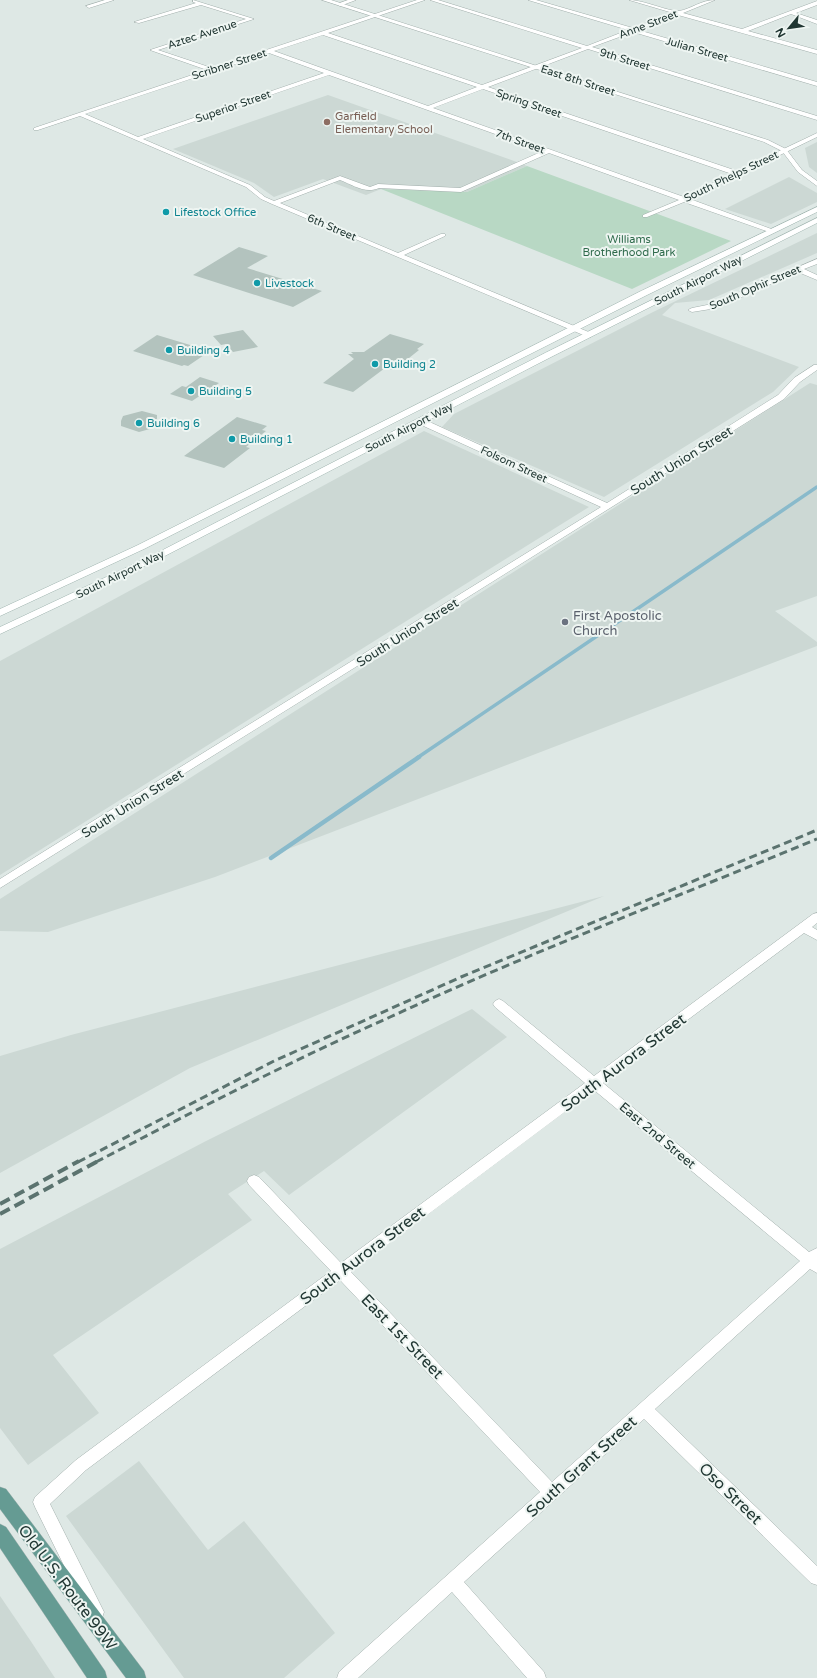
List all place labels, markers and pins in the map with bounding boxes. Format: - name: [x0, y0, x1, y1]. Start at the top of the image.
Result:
- place label: Garfield Elementary School: [335, 110, 433, 136]
- marker: Garfield Elementary School: [322, 117, 332, 127]
- place label: Lifestock Office: [174, 206, 256, 219]
- marker: Lifestock Office: [161, 207, 171, 217]
- place label: Livestock: [265, 277, 314, 290]
- marker: Livestock: [252, 278, 262, 288]
- place label: Building 4: [177, 344, 230, 357]
- marker: Building 4: [164, 345, 174, 355]
- place label: Building 2: [383, 358, 436, 371]
- marker: Building 2: [370, 359, 380, 369]
- place label: Building 5: [199, 385, 252, 398]
- marker: Building 5: [186, 386, 196, 396]
- place label: Building 6: [147, 417, 200, 430]
- marker: Building 6: [134, 418, 144, 428]
- place label: Building 1: [240, 433, 293, 446]
- marker: Building 1: [227, 434, 237, 444]
- place label: First Apostolic Church: [573, 608, 662, 639]
- marker: First Apostolic Church: [560, 617, 570, 627]

